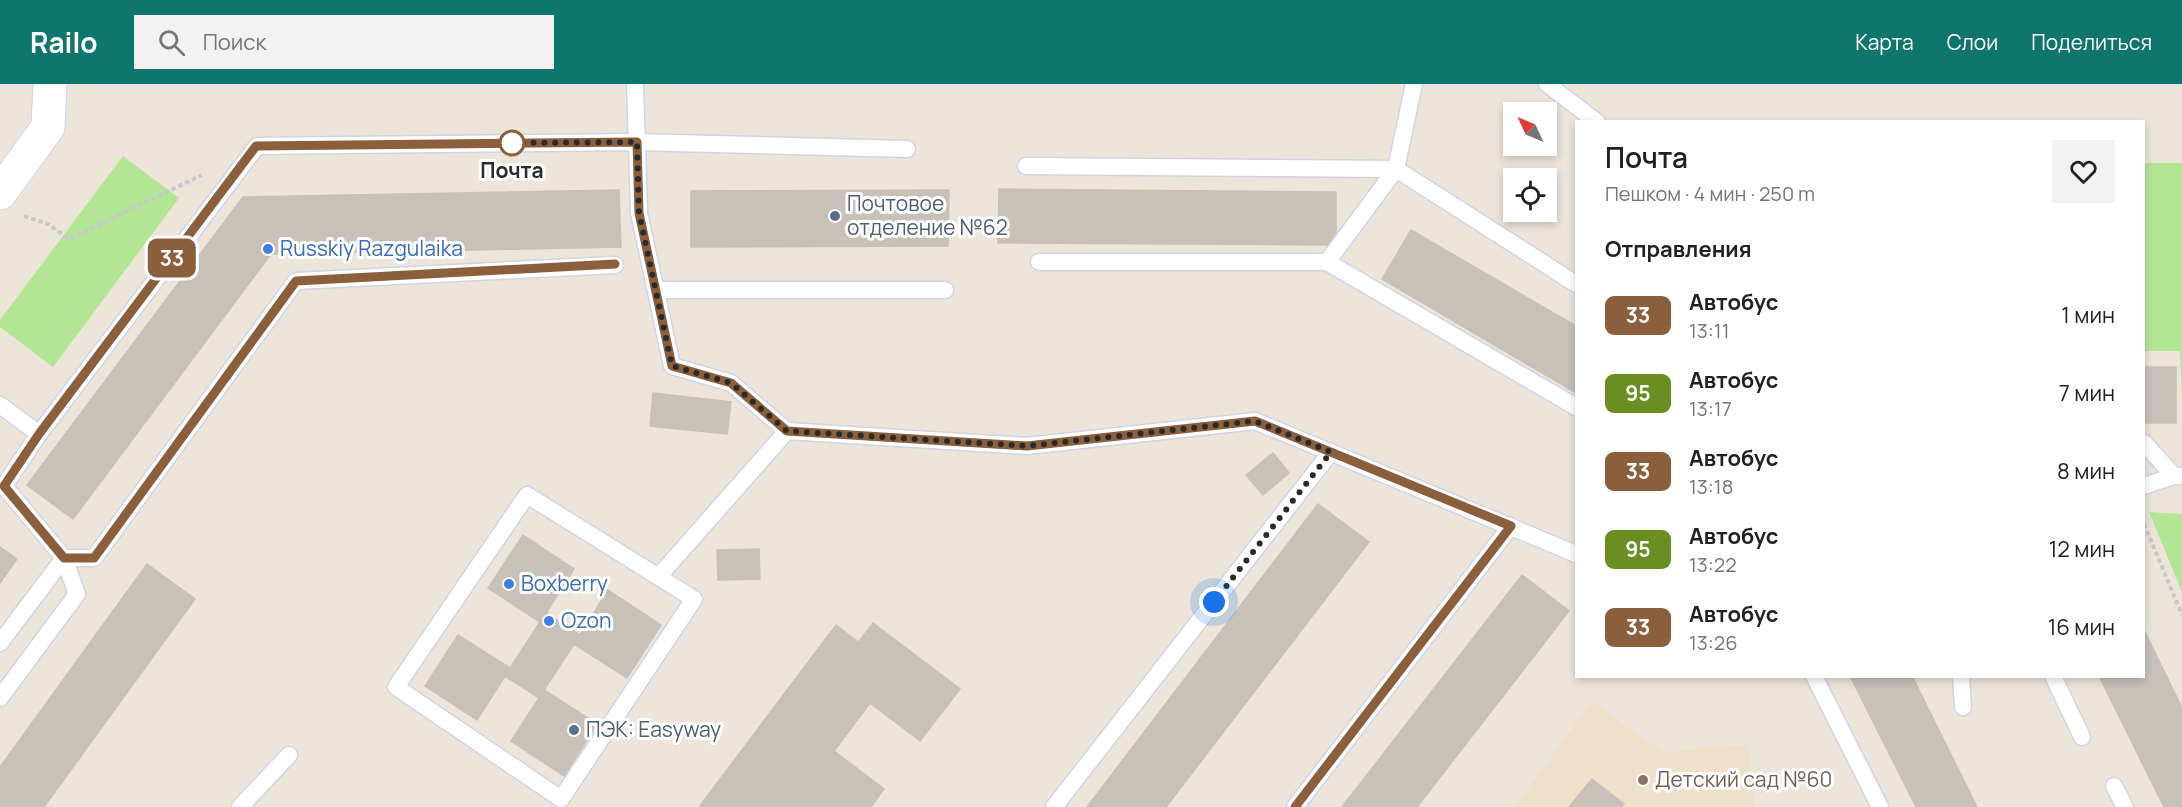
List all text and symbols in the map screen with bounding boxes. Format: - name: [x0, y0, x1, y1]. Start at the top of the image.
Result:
- search box: [134, 15, 554, 69]
- text: Railo: [30, 23, 98, 61]
- icon: search: [155, 26, 188, 59]
- text: Поиск: [203, 27, 266, 57]
- text: Карта: [1855, 28, 1914, 56]
- text: Слои: [1947, 28, 1998, 56]
- text: Поделиться: [2031, 28, 2152, 56]
- north arrow: [1503, 102, 1557, 156]
- map controls: [1503, 102, 1557, 222]
- marker: Почта: [499, 130, 525, 156]
- text: Почта: [1605, 138, 1688, 176]
- button: heart: [2052, 140, 2115, 203]
- place label: Почта: [480, 156, 544, 184]
- button: locate: [1503, 168, 1557, 222]
- text: Пешком · 4 мин · 250 m: [1605, 180, 1815, 207]
- place label: Почтовое отделение №62: [847, 189, 1008, 241]
- marker: Почтовое отделение №62: [828, 209, 842, 223]
- place label: Russkiy Razgulaika: [280, 234, 463, 262]
- text: Отправления: [1605, 234, 1752, 264]
- line badge: 33: [145, 238, 199, 278]
- marker: Russkiy Razgulaika: [261, 242, 275, 256]
- text: 33: [160, 244, 184, 272]
- text: Автобус: [1689, 287, 1778, 317]
- text: 1 мин: [2061, 300, 2115, 330]
- text: 33: [1626, 301, 1650, 329]
- text: 13:11: [1689, 317, 1729, 344]
- text: Автобус: [1689, 365, 1778, 395]
- text: 7 мин: [2059, 378, 2115, 408]
- text: 95: [1625, 379, 1651, 407]
- text: 13:17: [1689, 395, 1732, 422]
- text: Автобус: [1689, 443, 1778, 473]
- text: 8 мин: [2057, 456, 2115, 486]
- text: 33: [1626, 457, 1650, 485]
- text: 13:18: [1689, 473, 1733, 500]
- text: Автобус: [1689, 521, 1778, 551]
- text: 12 мин: [2049, 534, 2115, 564]
- text: 95: [1625, 535, 1651, 563]
- text: 13:22: [1689, 551, 1737, 578]
- place label: Boxberry: [521, 569, 608, 597]
- marker: Boxberry: [502, 577, 516, 591]
- your location: [1199, 587, 1229, 617]
- text: Автобус: [1689, 599, 1778, 629]
- place label: Ozon: [561, 606, 611, 634]
- text: 16 мин: [2048, 612, 2115, 642]
- text: 33: [1626, 613, 1650, 641]
- marker: Ozon: [542, 614, 556, 628]
- text: 13:26: [1689, 629, 1738, 656]
- place label: ПЭК: Easyway: [586, 715, 721, 743]
- marker: ПЭК: Easyway: [567, 723, 581, 737]
- place label: Детский сад №60: [1655, 765, 1832, 793]
- marker: Детский сад №60: [1636, 773, 1650, 787]

